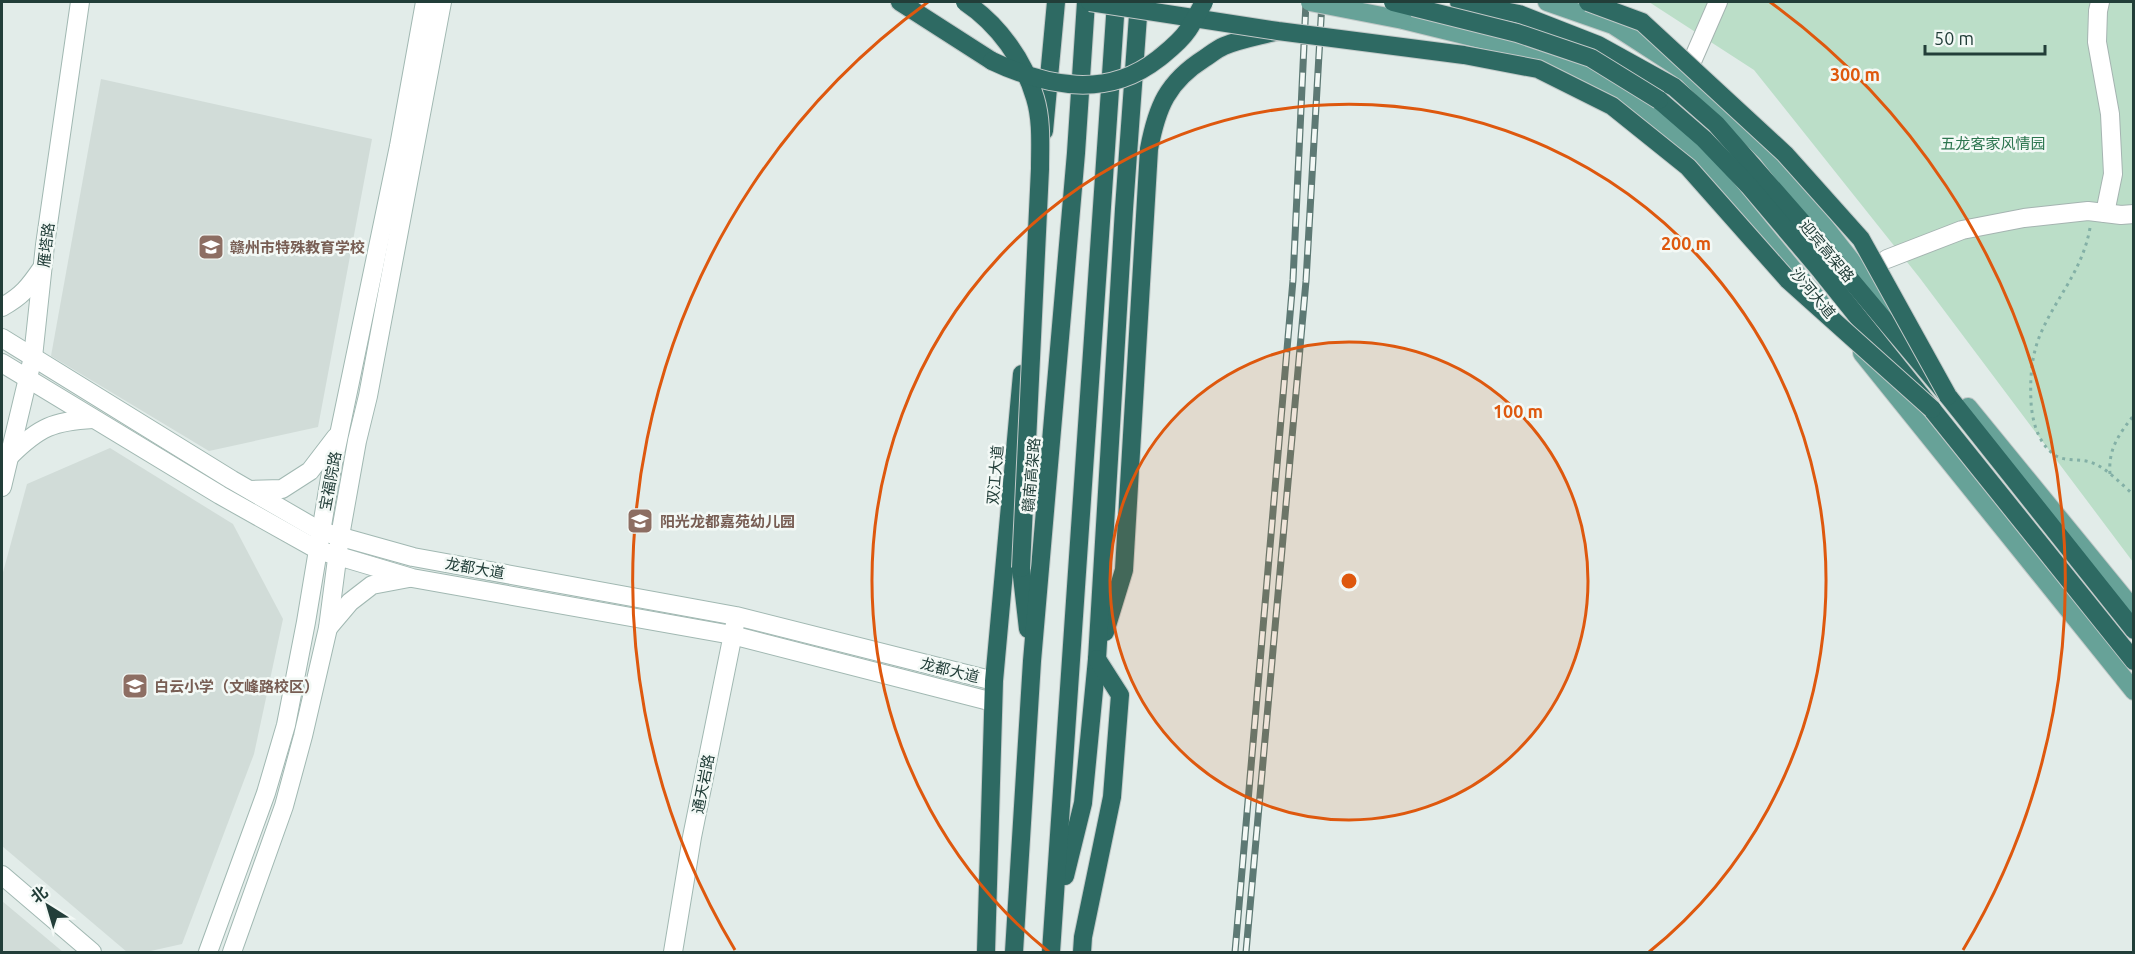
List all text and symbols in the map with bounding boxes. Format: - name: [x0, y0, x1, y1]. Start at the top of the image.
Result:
- scale bar: [1925, 18, 2045, 56]
- text: 50 m: [1934, 28, 1974, 48]
- text: 300 m: [1830, 64, 1880, 84]
- park label: 五龙客家风情园: [1940, 135, 2046, 152]
- street label: 迎宾高架路: [1796, 217, 1858, 285]
- street label: 雁塔路: [35, 222, 57, 268]
- school or university icon: 赣州市特殊教育学校: [196, 232, 226, 262]
- text: 200 m: [1661, 233, 1711, 253]
- place label: 赣州市特殊教育学校: [230, 239, 365, 256]
- street label: 沙河大道: [1787, 265, 1839, 321]
- text: 100 m: [1493, 401, 1543, 421]
- street label: 赣南高架路: [1019, 437, 1043, 513]
- street label: 双江大道: [984, 444, 1006, 506]
- street label: 宝福院路: [316, 450, 344, 512]
- school or university icon: 阳光龙都嘉苑幼儿园: [625, 506, 655, 536]
- place label: 阳光龙都嘉苑幼儿园: [660, 513, 795, 530]
- street label: 龙都大道: [444, 554, 506, 582]
- centre of rings: [1339, 571, 1359, 591]
- street label: 龙都大道: [919, 654, 981, 686]
- school or university icon: 白云小学（文峰路校区）: [120, 671, 150, 701]
- place label: 白云小学（文峰路校区）: [154, 678, 319, 695]
- street label: 通天岩路: [689, 753, 717, 815]
- north arrow: [18, 876, 78, 936]
- text: 北: [27, 882, 51, 906]

